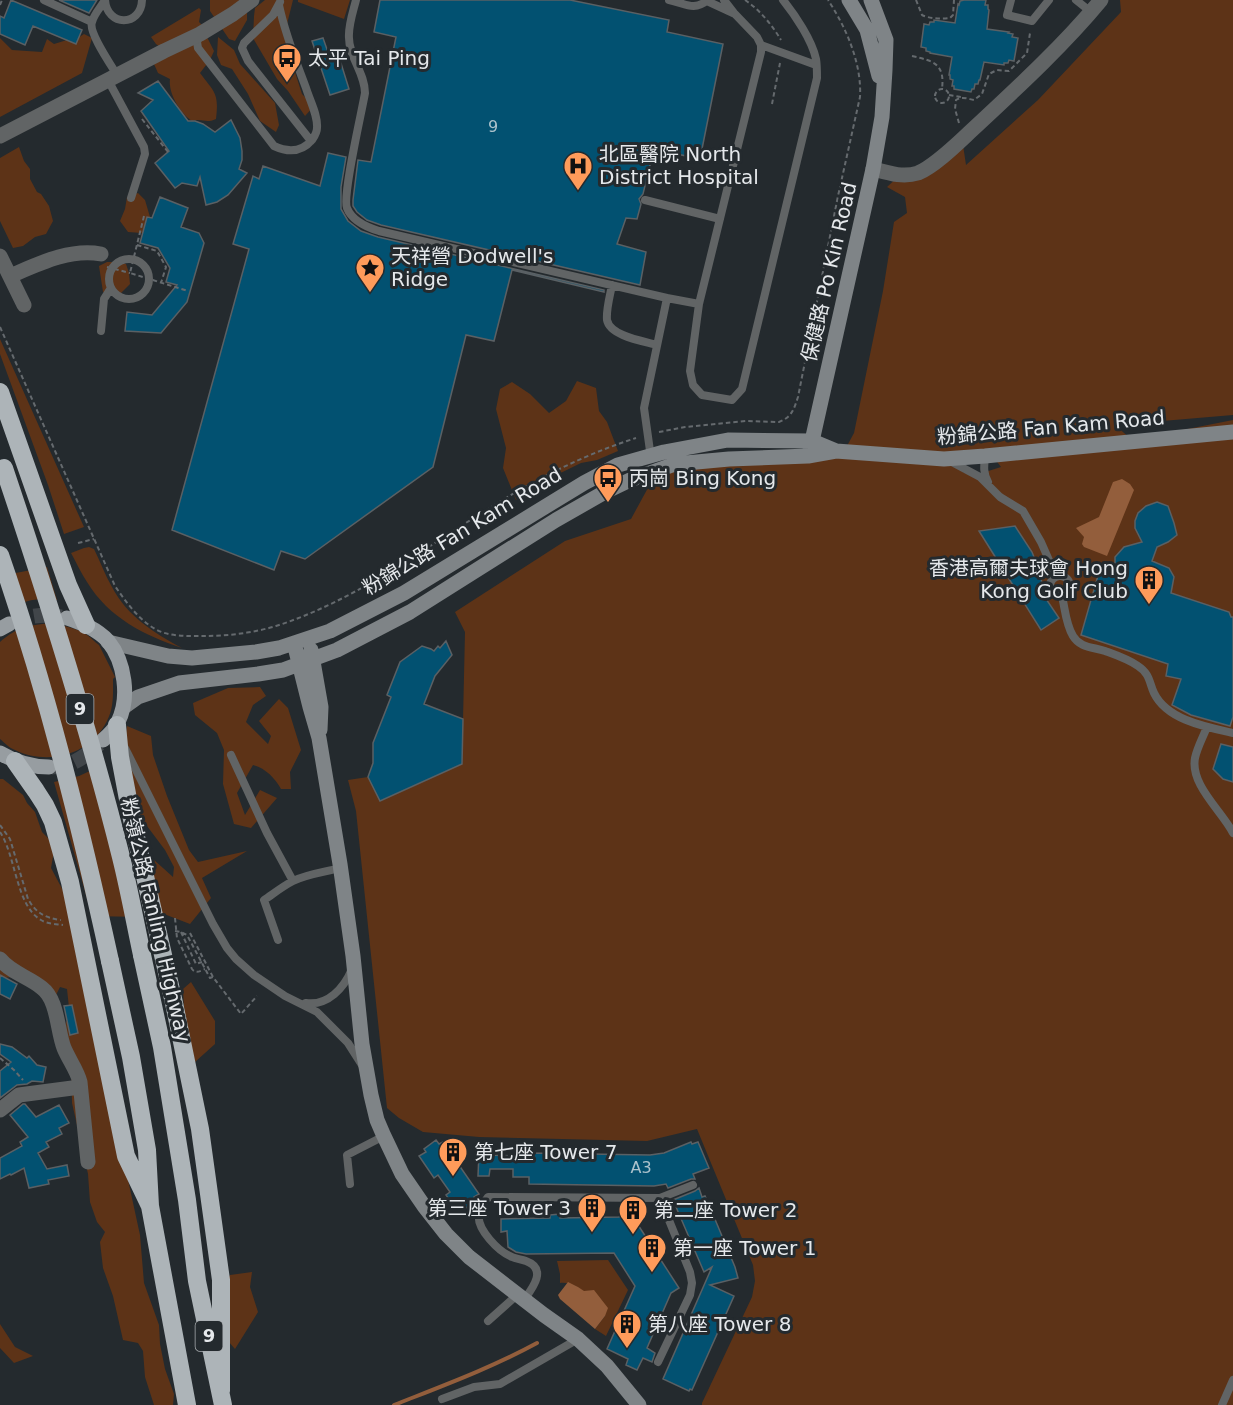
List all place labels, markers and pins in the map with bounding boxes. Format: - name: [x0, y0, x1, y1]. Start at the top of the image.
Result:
- bus stop icon: 太平 Tai Ping: [271, 42, 303, 84]
- place label: 太平 Tai Ping: [308, 46, 430, 70]
- place label: 北區醫院 North District Hospital: [599, 142, 759, 189]
- hospital icon: 北區醫院 North District Hospital: [562, 150, 594, 192]
- place label: 天祥營 Dodwell's Ridge: [391, 244, 553, 291]
- place icon: 天祥營 Dodwell's Ridge: [354, 252, 386, 294]
- bus stop icon: 丙崗 Bing Kong: [592, 462, 624, 504]
- place label: 丙崗 Bing Kong: [629, 466, 776, 490]
- place label: 香港高爾夫球會 Hong Kong Golf Club: [929, 556, 1128, 603]
- building icon: 香港高爾夫球會 Hong Kong Golf Club: [1133, 564, 1165, 606]
- building icon: 第七座 Tower 7: [437, 1136, 469, 1178]
- place label: 第七座 Tower 7: [474, 1140, 617, 1164]
- building icon: 第三座 Tower 3: [576, 1192, 608, 1234]
- building icon: 第二座 Tower 2: [617, 1194, 649, 1236]
- place label: 第三座 Tower 3: [428, 1196, 571, 1220]
- place label: 第二座 Tower 2: [654, 1198, 797, 1222]
- building icon: 第一座 Tower 1: [636, 1232, 668, 1274]
- place label: 第一座 Tower 1: [673, 1236, 816, 1260]
- building icon: 第八座 Tower 8: [611, 1308, 643, 1350]
- place label: 第八座 Tower 8: [648, 1312, 791, 1336]

